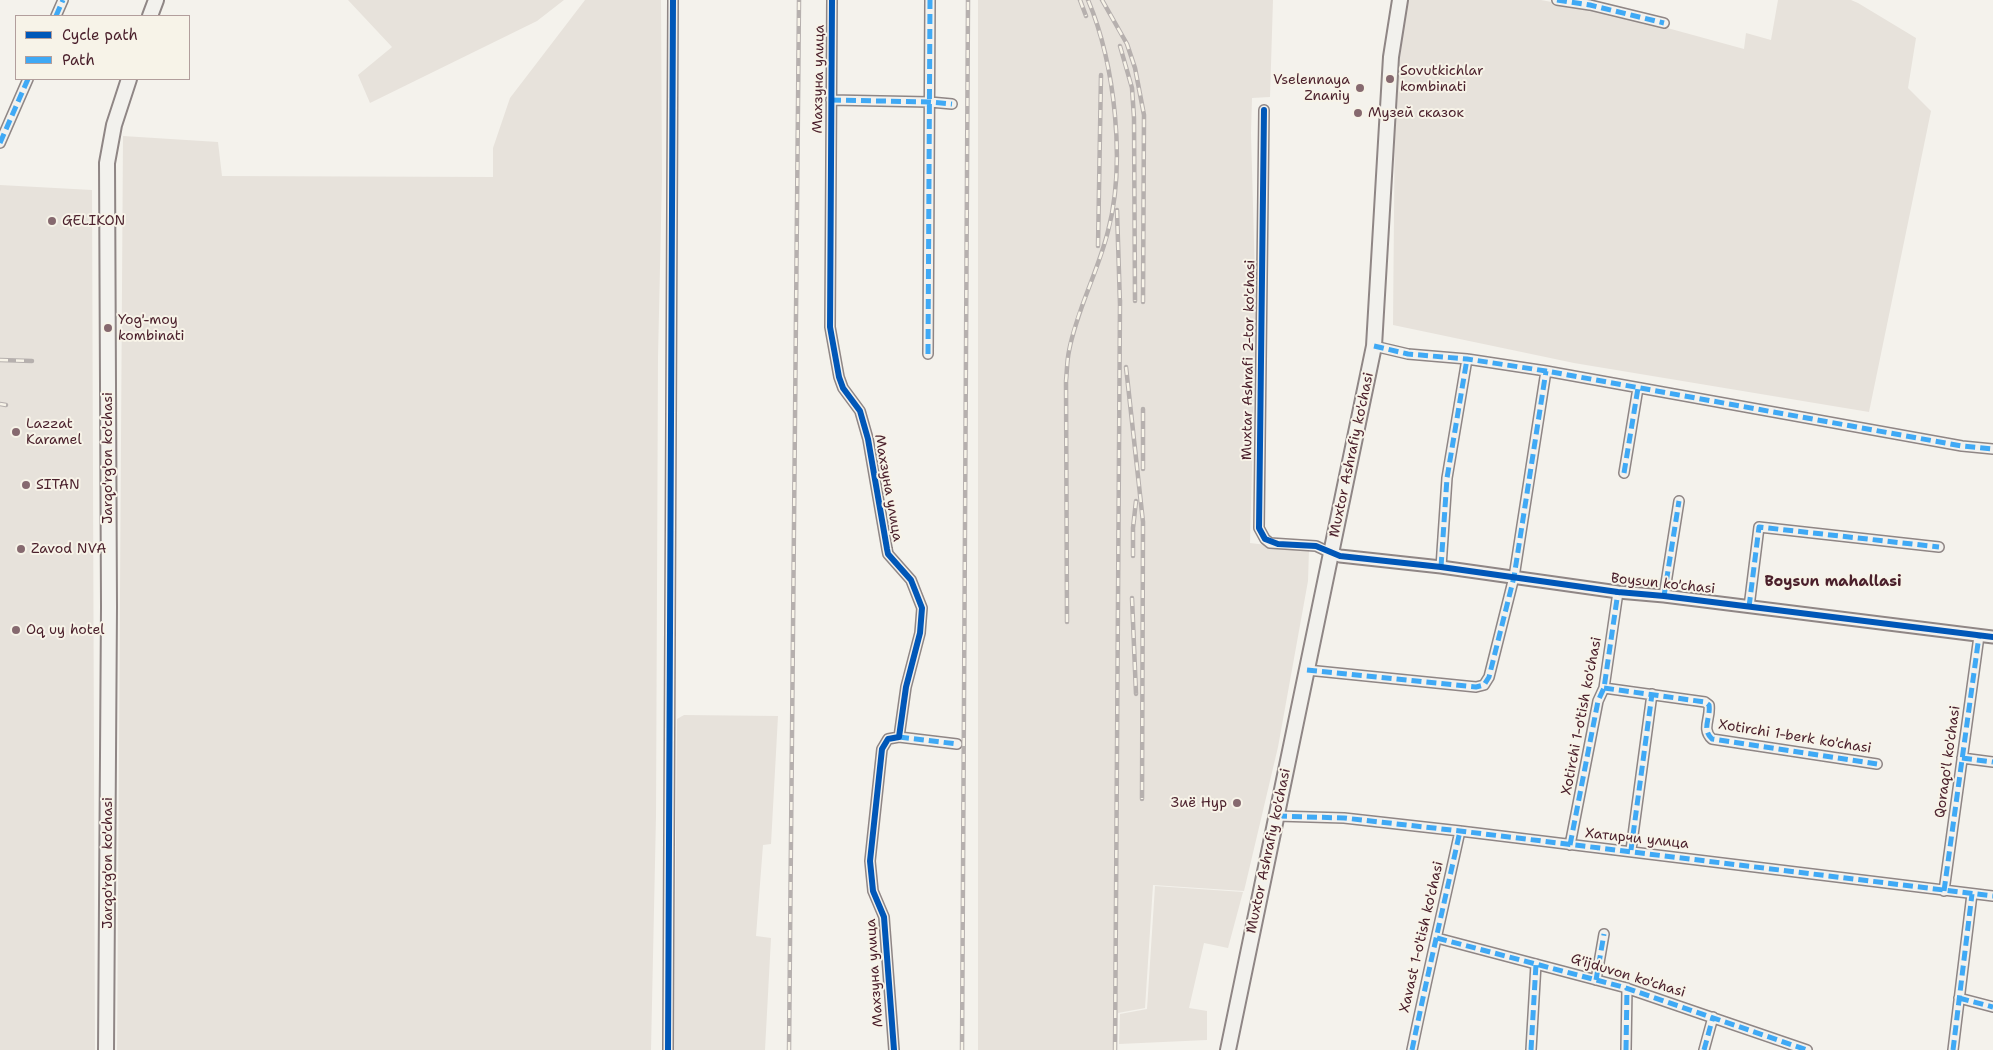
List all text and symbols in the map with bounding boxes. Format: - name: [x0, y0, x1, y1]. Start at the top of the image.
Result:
- legend: [15, 15, 190, 80]
- text: Cycle path: [62, 25, 138, 45]
- street label: Махзуна улица: [810, 25, 828, 133]
- text: Path: [62, 50, 95, 70]
- place label: Sovutkichlar kombinati: [1400, 63, 1484, 95]
- place label: Vselennaya Znaniy: [1273, 72, 1350, 104]
- marker: Sovutkichlar kombinati: [1384, 73, 1396, 85]
- marker: Vselennaya Znaniy: [1354, 82, 1366, 94]
- place label: Музей сказок: [1368, 105, 1464, 121]
- marker: Музей сказок: [1352, 107, 1364, 119]
- place label: GELIKON: [62, 213, 125, 229]
- marker: GELIKON: [46, 215, 58, 227]
- street label: Muxtar Ashrafi 2-tor ko'chasi: [1239, 260, 1259, 460]
- place label: Yog'-moy kombinati: [118, 312, 185, 344]
- marker: Yog'-moy kombinati: [102, 322, 114, 334]
- street label: Muxtor Ashrafiy ko'chasi: [1326, 371, 1378, 539]
- street label: Jarqo'rg'on ko'chasi: [100, 392, 116, 524]
- place label: Lazzat Karamel: [26, 416, 82, 448]
- marker: Lazzat Karamel: [10, 426, 22, 438]
- street label: Махзуна улица: [870, 433, 906, 543]
- place label: SITAN: [36, 477, 80, 493]
- marker: SITAN: [20, 479, 32, 491]
- place label: Zavod NVA: [31, 541, 106, 557]
- marker: Zavod NVA: [15, 543, 27, 555]
- street label: Boysun ko'chasi: [1610, 570, 1716, 598]
- district label: Boysun mahallasi: [1764, 573, 1902, 591]
- place label: Oq uy hotel: [26, 622, 105, 638]
- marker: Oq uy hotel: [10, 624, 22, 636]
- street label: Xotirchi 1-o'tish ko'chasi: [1558, 636, 1606, 796]
- street label: Qoraqo'l ko'chasi: [1932, 705, 1964, 819]
- street label: Xotirchi 1-berk ko'chasi: [1717, 717, 1873, 757]
- street label: Muxtor Ashrafiy ko'chasi: [1243, 767, 1295, 935]
- place label: Зиё Нур: [1171, 795, 1227, 811]
- street label: Jarqo'rg'on ko'chasi: [100, 797, 116, 929]
- marker: Зиё Нур: [1231, 797, 1243, 809]
- street label: Хатирчи улица: [1584, 825, 1690, 853]
- street label: Xavast 1-o'tish ko'chasi: [1396, 860, 1448, 1014]
- street label: Махзуна улица: [863, 918, 887, 1028]
- street label: G'ijduvon ko'chasi: [1569, 951, 1687, 1001]

